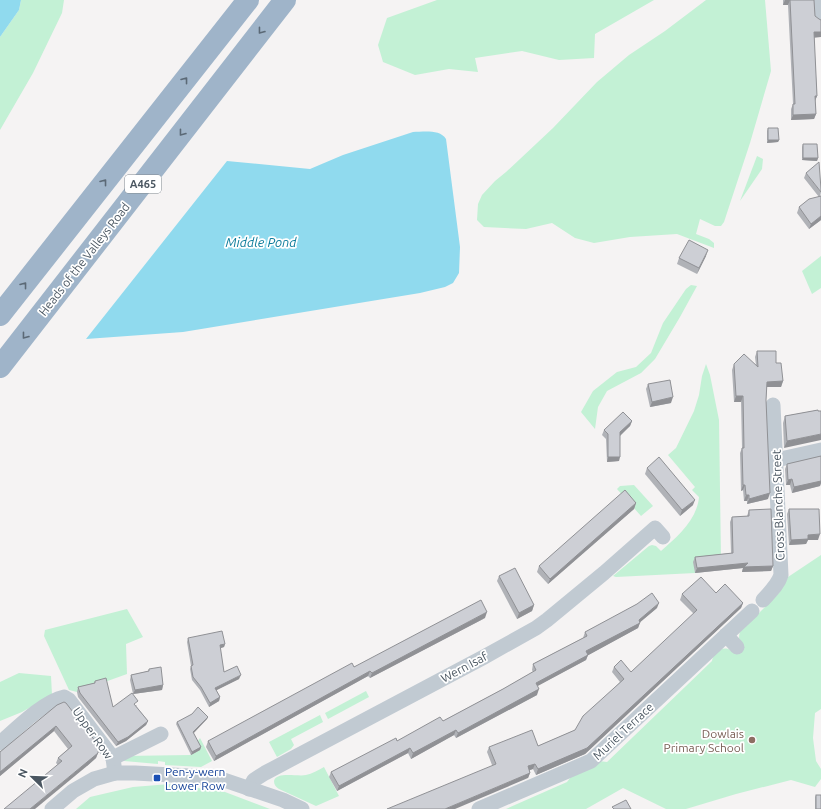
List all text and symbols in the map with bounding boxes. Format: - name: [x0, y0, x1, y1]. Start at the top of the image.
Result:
- one-way arrow: [259, 26, 266, 33]
- one-way arrow: [180, 78, 187, 85]
- one-way arrow: [179, 129, 186, 136]
- road number: A465: [125, 175, 161, 193]
- one-way arrow: [100, 180, 107, 187]
- street label: Heads of the Valleys Road: [36, 200, 132, 318]
- water label: Middle Pond: [226, 235, 297, 249]
- one-way arrow: [19, 282, 26, 289]
- one-way arrow: [22, 331, 29, 338]
- street label: Cross Blanche Street: [770, 449, 786, 561]
- street label: Wern Isaf: [439, 649, 490, 685]
- street label: Muriel Terrace: [590, 700, 656, 762]
- street label: Upper Row: [70, 705, 116, 762]
- place label: Dowlais Primary School: [664, 727, 744, 754]
- marker: Dowlais Primary School: [747, 735, 757, 745]
- north arrow: [12, 757, 52, 797]
- place label: Pen-y-wern Lower Row: [165, 765, 226, 792]
- text: N: [16, 767, 30, 779]
- marker: Pen-y-wern Lower Row: [152, 773, 162, 783]

